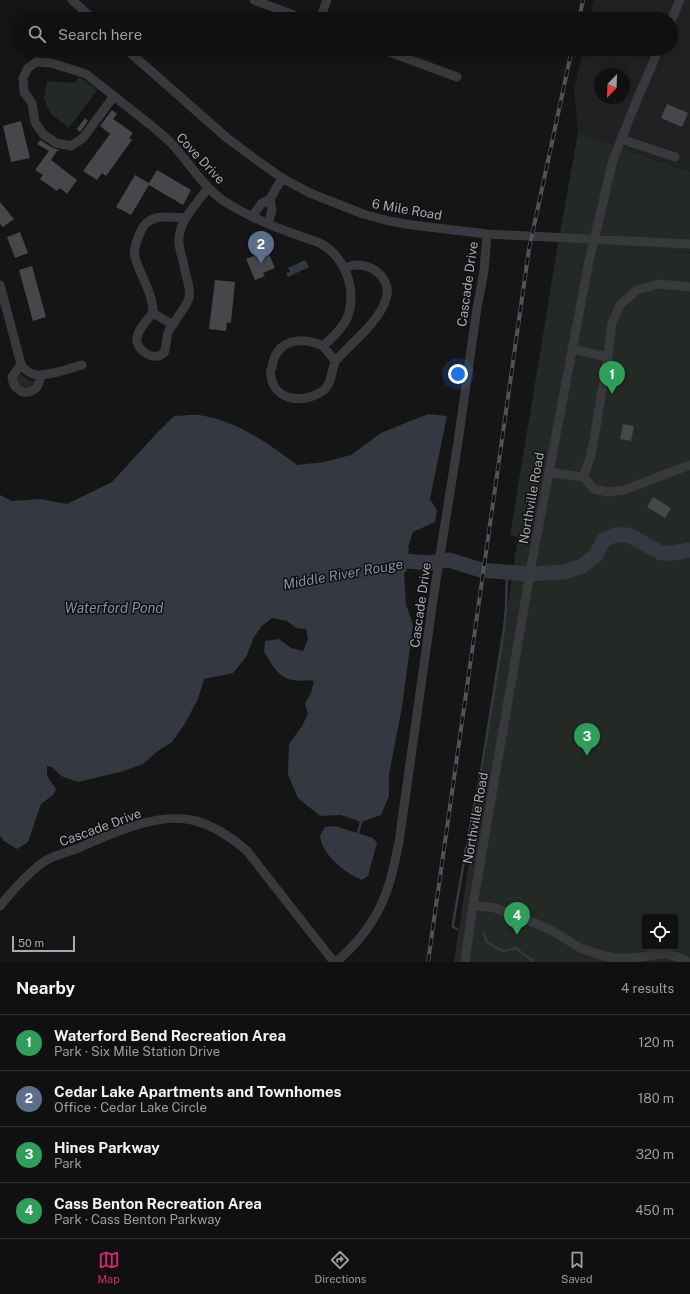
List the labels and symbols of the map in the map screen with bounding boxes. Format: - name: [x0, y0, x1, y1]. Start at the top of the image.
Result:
- north arrow: [594, 68, 630, 104]
- street label: Cove Drive: [173, 130, 228, 187]
- street label: 6 Mile Road: [371, 196, 443, 223]
- pin: 2: [248, 231, 274, 264]
- street label: Cascade Drive: [454, 240, 481, 328]
- pin: 1: [599, 361, 625, 394]
- your location: [448, 364, 468, 384]
- street label: Northville Road: [516, 451, 547, 545]
- water label: Middle River Rouge: [282, 555, 405, 592]
- street label: Cascade Drive: [407, 561, 434, 649]
- water label: Waterford Pond: [65, 600, 163, 616]
- pin: 3: [574, 723, 600, 756]
- street label: Northville Road: [460, 771, 491, 865]
- street label: Cascade Drive: [57, 806, 143, 849]
- pin: 4: [504, 902, 530, 935]
- scale bar: [12, 934, 75, 953]

